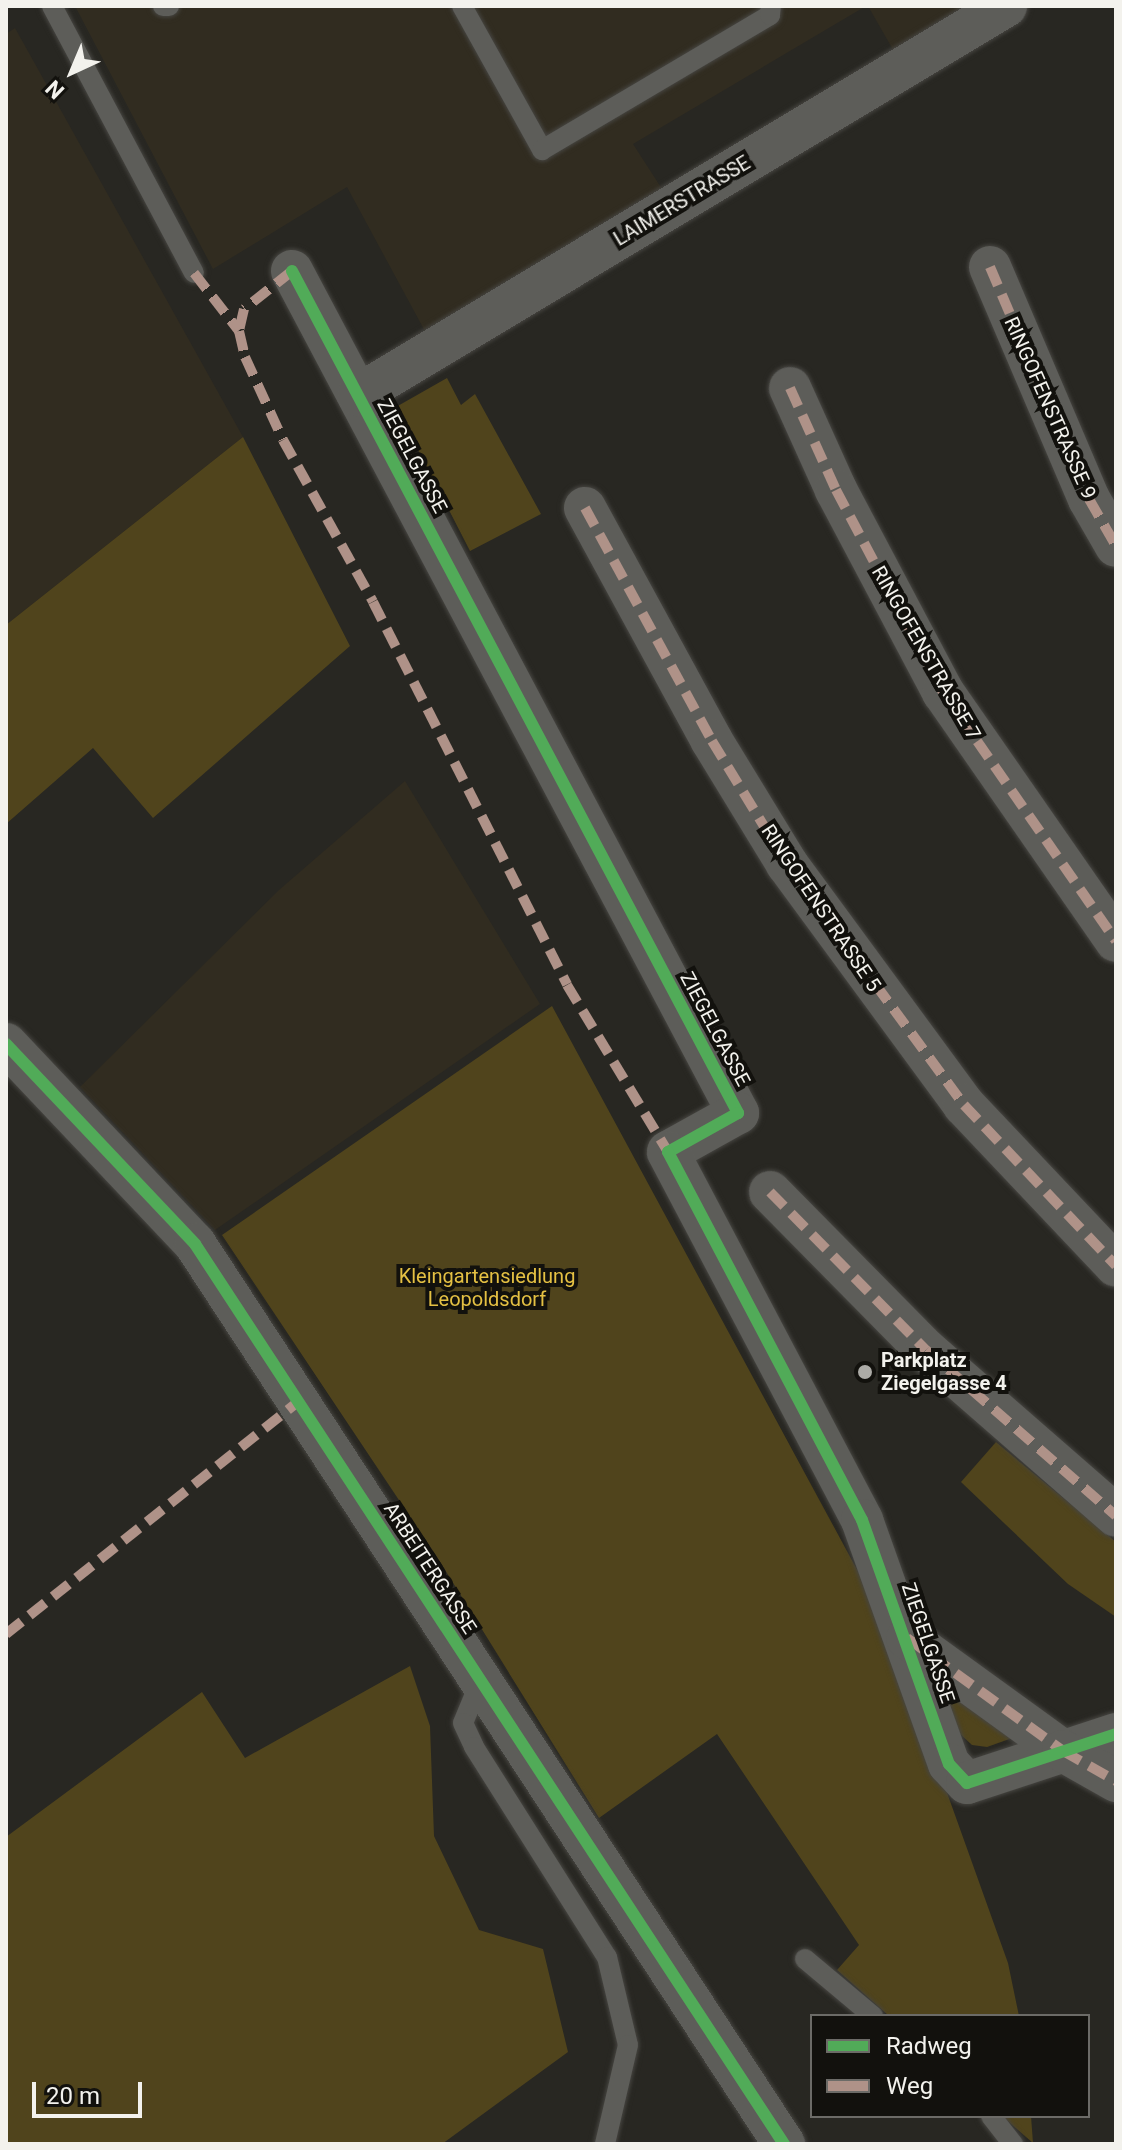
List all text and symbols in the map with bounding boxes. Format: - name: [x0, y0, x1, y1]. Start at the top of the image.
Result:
- north arrow: [32, 32, 112, 112]
- text: N: [41, 75, 69, 104]
- street label: LAIMERSTRASSE: [609, 151, 755, 251]
- street label: RINGOFENSTRASSE 9: [999, 313, 1101, 503]
- street label: ZIEGELGASSE: [372, 395, 452, 517]
- street label: RINGOFENSTRASSE 7: [866, 562, 986, 744]
- street label: RINGOFENSTRASSE 5: [756, 820, 886, 996]
- street label: ZIEGELGASSE: [675, 968, 755, 1090]
- park label: Kleingartensiedlung Leopoldsdorf: [399, 1264, 575, 1311]
- place label: Parkplatz Ziegelgasse 4: [881, 1348, 1007, 1395]
- marker: Parkplatz Ziegelgasse 4: [856, 1363, 874, 1381]
- street label: ARBEITERGASSE: [379, 1498, 481, 1638]
- street label: ZIEGELGASSE: [896, 1580, 960, 1706]
- legend: [810, 2014, 1090, 2118]
- text: Radweg: [886, 2032, 972, 2060]
- scale bar: [36, 2066, 146, 2116]
- text: Weg: [886, 2072, 933, 2100]
- text: 20 m: [46, 2082, 100, 2110]

